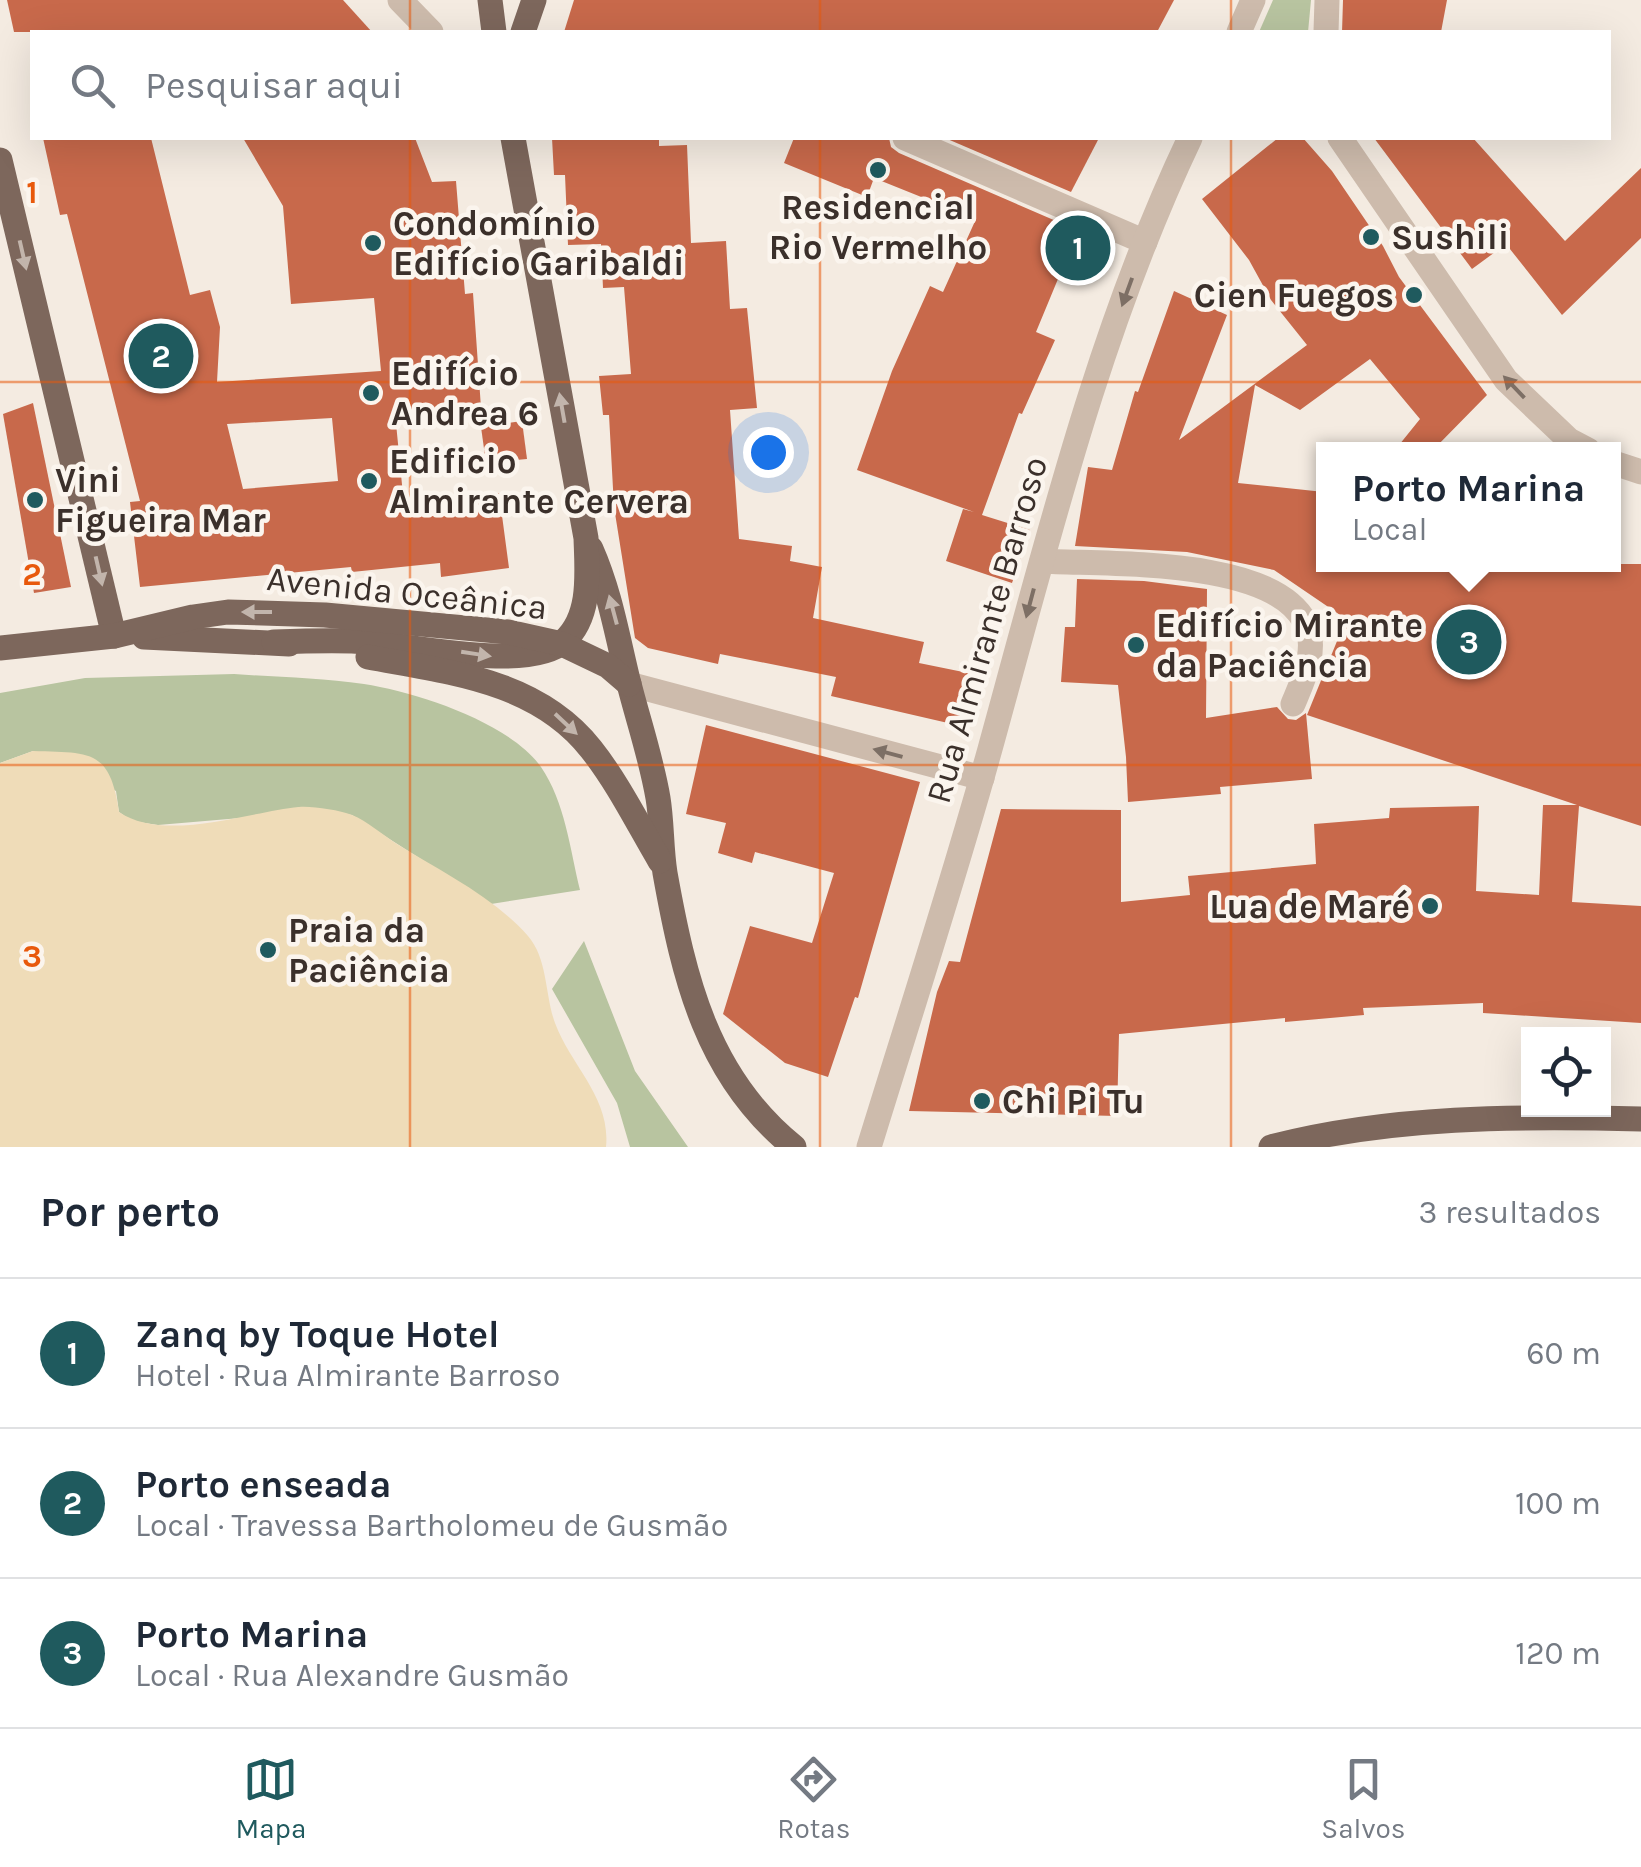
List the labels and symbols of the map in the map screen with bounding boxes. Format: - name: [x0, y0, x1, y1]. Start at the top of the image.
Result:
- marker: Residencial Rio Vermelho: [867, 159, 889, 181]
- text: 1: [26, 174, 38, 211]
- place label: Residencial Rio Vermelho: [769, 187, 987, 268]
- place label: Condomínio Edifício Garibaldi: [393, 203, 685, 284]
- pin: 1: [1046, 210, 1110, 286]
- place label: Sushili: [1391, 217, 1509, 258]
- marker: Sushili: [1360, 226, 1382, 248]
- marker: Condomínio Edifício Garibaldi: [362, 232, 384, 254]
- one-way arrow: [16, 240, 31, 271]
- place label: Cien Fuegos: [1194, 275, 1394, 317]
- one-way arrow: [1119, 278, 1134, 308]
- marker: Cien Fuegos: [1403, 284, 1425, 306]
- pin: 2: [128, 318, 194, 394]
- place label: Edifício Andrea 6: [391, 353, 539, 434]
- one-way arrow: [1503, 375, 1526, 399]
- marker: Edifício Andrea 6: [360, 382, 382, 404]
- one-way arrow: [554, 392, 569, 423]
- your location: [743, 427, 794, 478]
- place label: Edificio Almirante Cervera: [389, 441, 689, 522]
- street label: Rua Almirante Barroso: [918, 452, 1056, 808]
- place label: Vini Figueira Mar: [55, 460, 266, 542]
- marker: Edificio Almirante Cervera: [358, 470, 380, 492]
- marker: Vini Figueira Mar: [24, 489, 46, 511]
- text: 2: [22, 556, 42, 593]
- one-way arrow: [91, 556, 107, 587]
- street label: Avenida Oceânica: [265, 558, 549, 628]
- one-way arrow: [1022, 588, 1038, 619]
- one-way arrow: [604, 594, 620, 625]
- one-way arrow: [240, 604, 272, 620]
- pin: 3: [1436, 604, 1502, 680]
- place label: Edifício Mirante da Paciência: [1156, 605, 1423, 686]
- marker: Edifício Mirante da Paciência: [1125, 634, 1147, 656]
- one-way arrow: [461, 647, 492, 662]
- one-way arrow: [554, 712, 578, 735]
- one-way arrow: [872, 744, 903, 760]
- place label: Lua de Maré: [1209, 886, 1410, 927]
- marker: Lua de Maré: [1419, 895, 1441, 917]
- place label: Praia da Paciência: [288, 910, 450, 991]
- text: 3: [22, 938, 42, 975]
- marker: Praia da Paciência: [257, 939, 279, 961]
- place label: Chi Pi Tu: [1002, 1081, 1145, 1122]
- marker: Chi Pi Tu: [971, 1090, 993, 1112]

